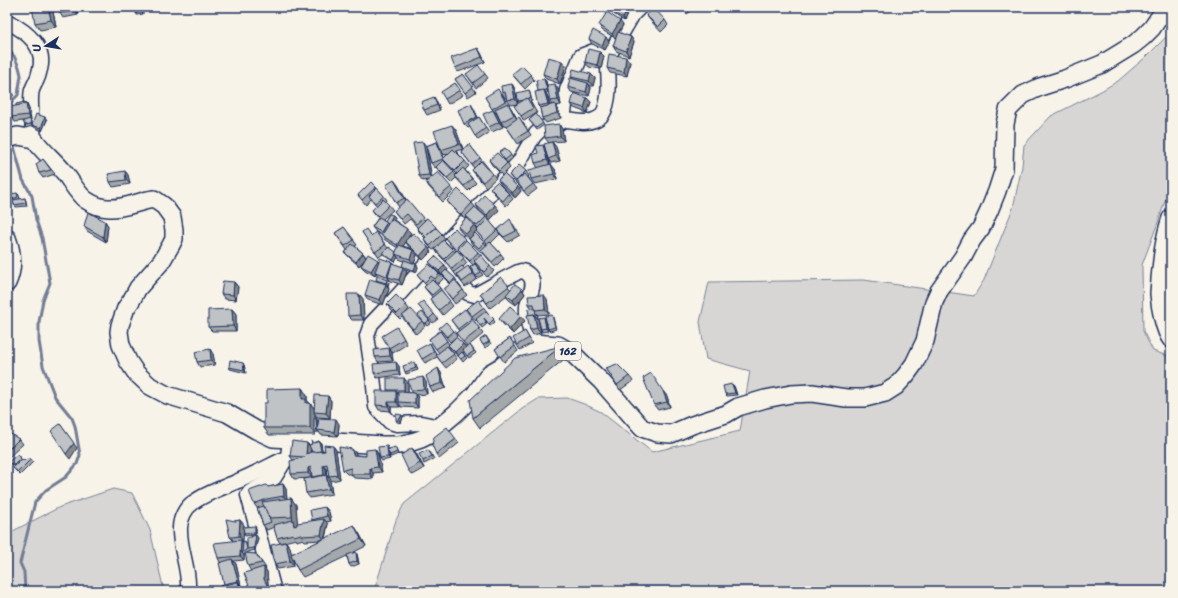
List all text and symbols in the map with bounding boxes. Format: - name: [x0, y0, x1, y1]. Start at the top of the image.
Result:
- north arrow: [26, 26, 66, 66]
- text: U: [27, 42, 47, 54]
- road number: 162: [555, 342, 581, 360]

